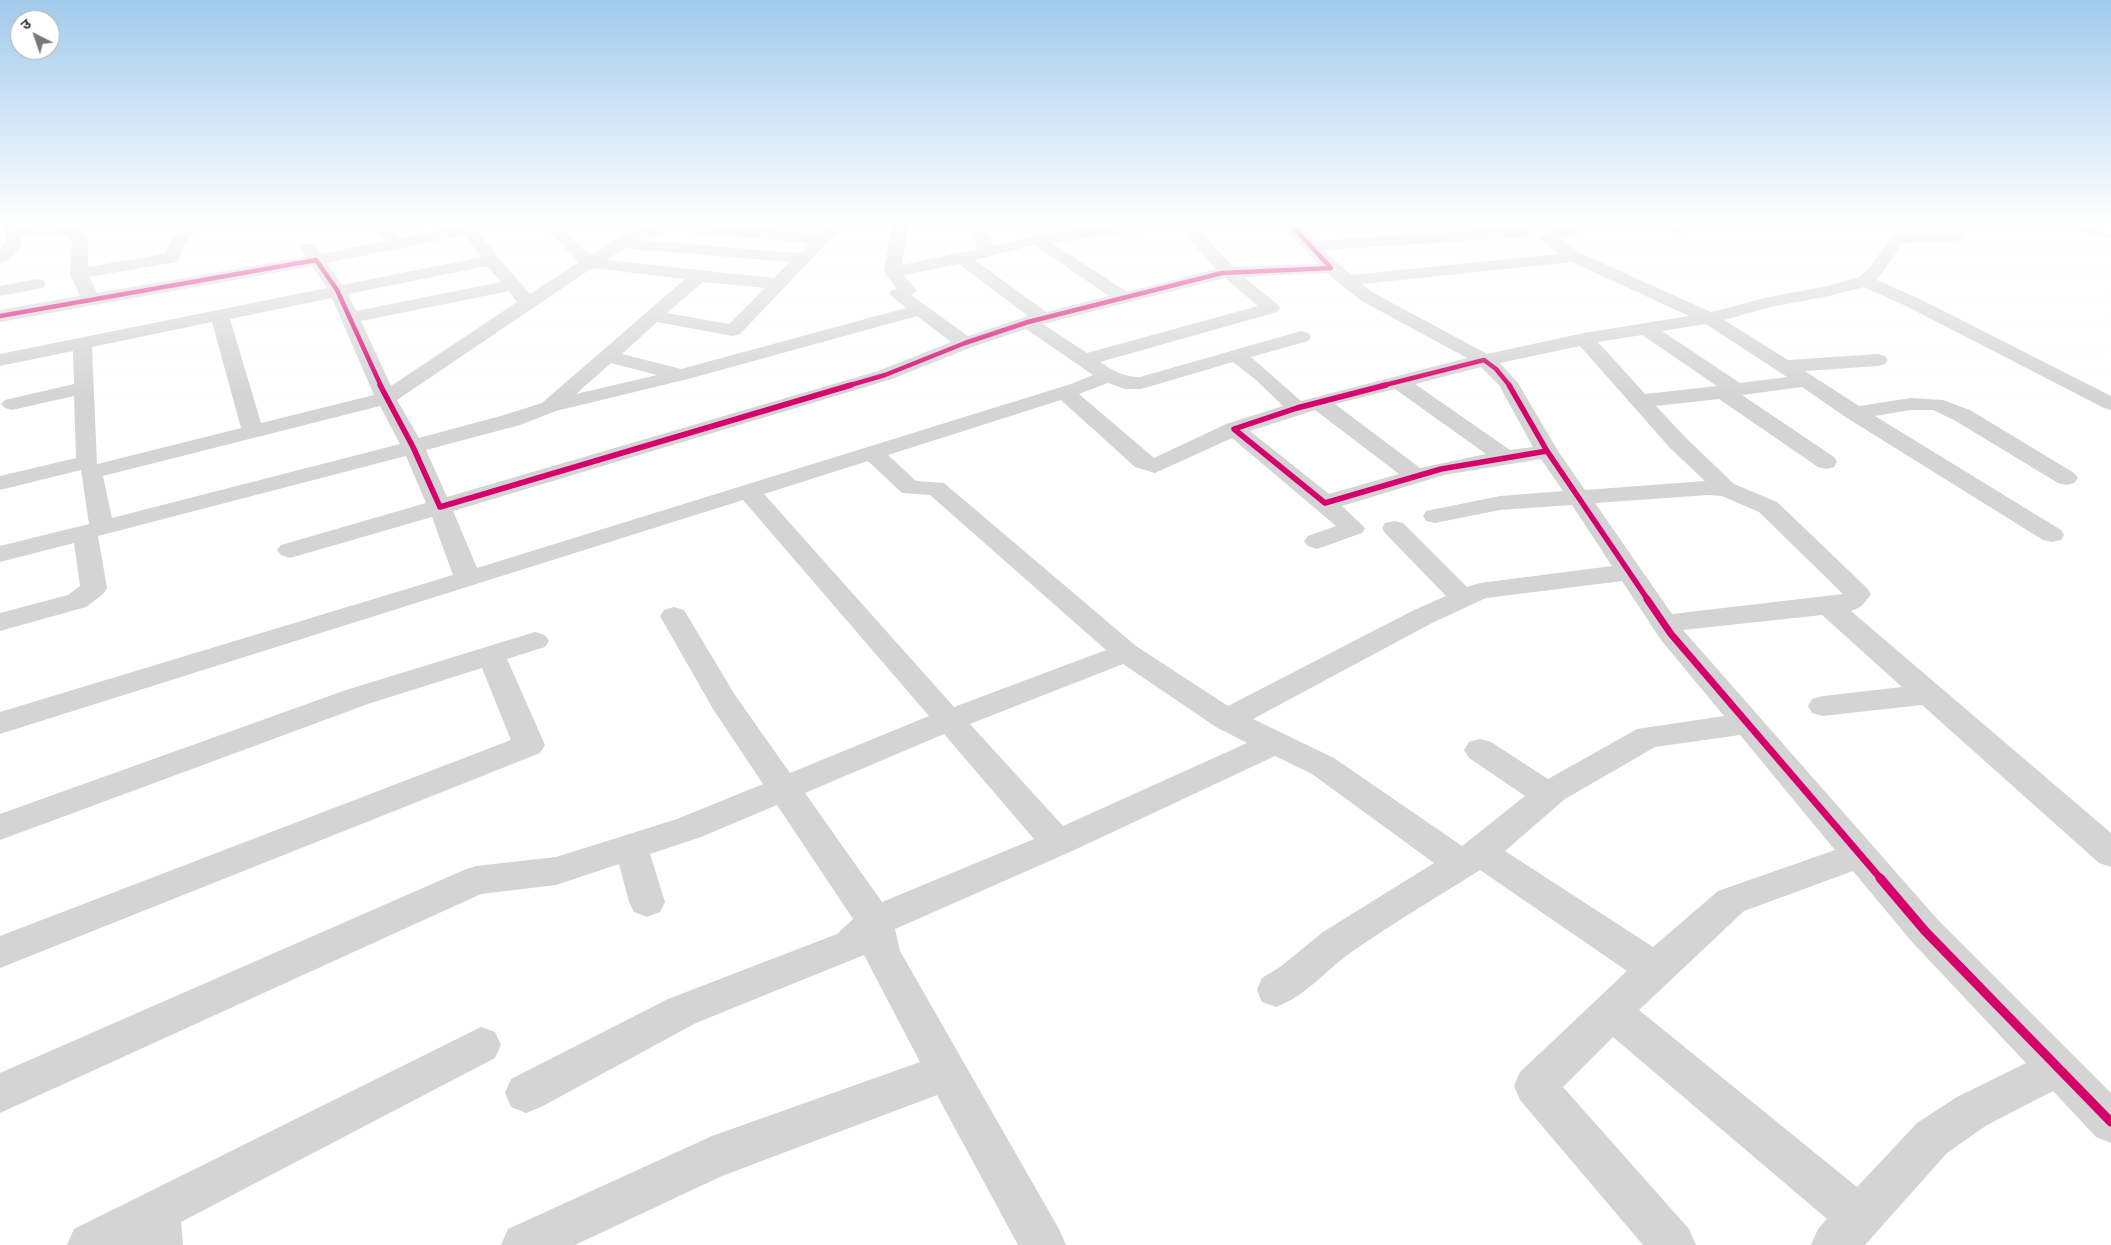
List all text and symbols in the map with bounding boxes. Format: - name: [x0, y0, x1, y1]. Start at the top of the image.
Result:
- north arrow: [10, 10, 60, 60]
- text: उ: [17, 15, 34, 33]

